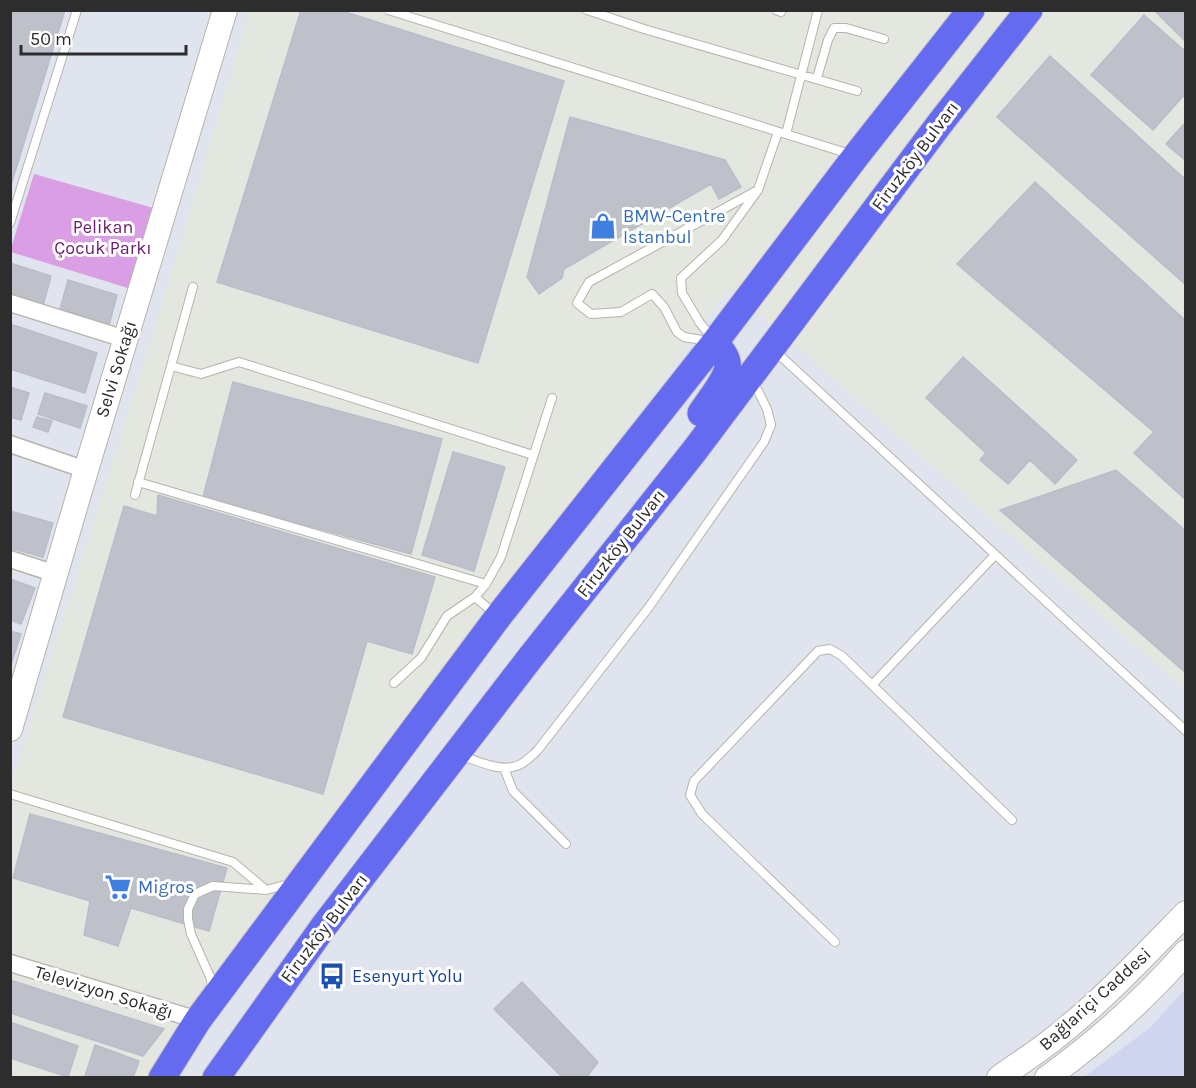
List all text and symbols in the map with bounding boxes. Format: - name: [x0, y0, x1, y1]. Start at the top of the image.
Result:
- scale bar: [21, 18, 186, 56]
- text: 50 m: [30, 28, 72, 50]
- street label: Firuzköy Bulvarı: [867, 97, 963, 215]
- place label: BMW-Centre Istanbul: [623, 205, 725, 248]
- shop icon: BMW-Centre Istanbul: [588, 211, 618, 241]
- park label: Pelikan Çocuk Parkı: [54, 216, 152, 259]
- street label: Selvi Sokağı: [91, 318, 141, 420]
- street label: Firuzköy Bulvarı: [572, 484, 670, 602]
- street label: Firuzköy Bulvarı: [276, 869, 372, 987]
- supermarket icon: Migros: [103, 872, 133, 902]
- place label: Migros: [138, 876, 195, 898]
- street label: Bağlariçi Caddesi: [1034, 943, 1156, 1055]
- street label: Televizyon Sokağı: [32, 960, 176, 1024]
- bus stop icon: Esenyurt Yolu: [317, 961, 347, 991]
- place label: Esenyurt Yolu: [352, 965, 463, 987]

